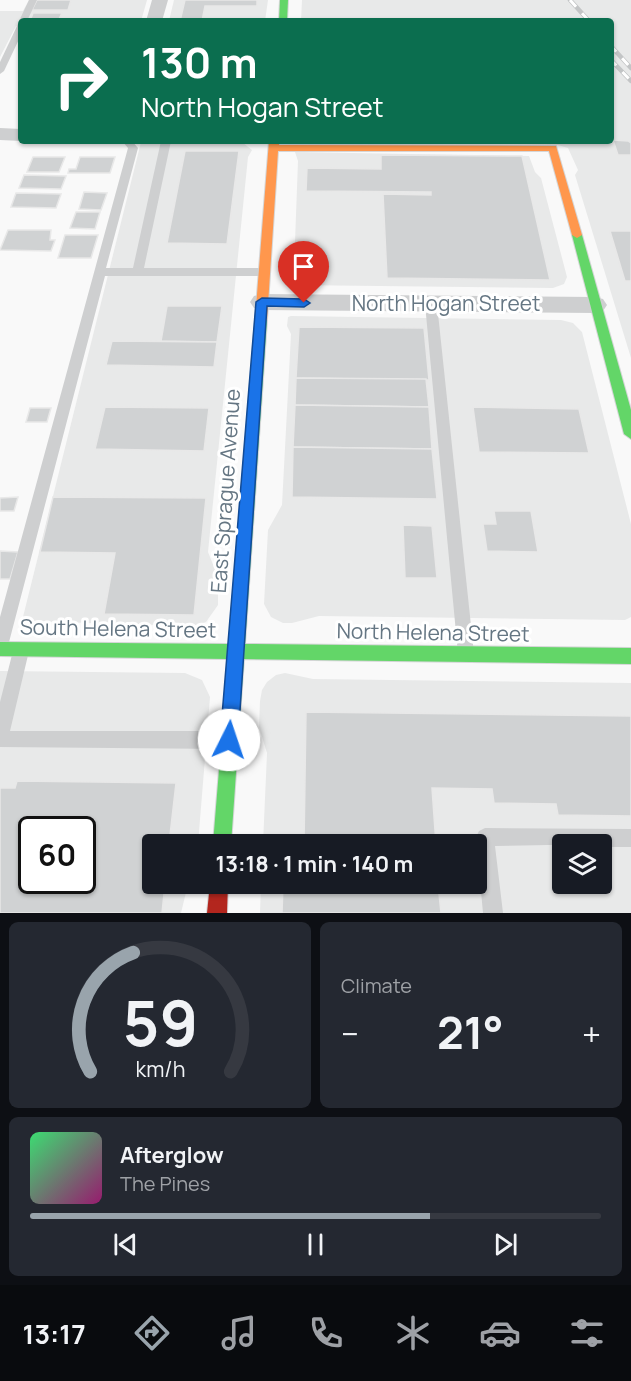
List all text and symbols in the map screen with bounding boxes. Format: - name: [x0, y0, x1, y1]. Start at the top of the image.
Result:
- text: 130 m: [141, 33, 258, 91]
- icon: right: [42, 42, 120, 120]
- text: North Hogan Street: [141, 88, 384, 125]
- pin: [278, 241, 329, 303]
- icon: arrive: [287, 250, 320, 283]
- street label: North Hogan Street: [352, 289, 540, 317]
- street label: East Sprague Avenue: [204, 388, 246, 594]
- street label: South Helena Street: [20, 612, 216, 644]
- street label: North Helena Street: [336, 616, 530, 648]
- position arrow: [197, 708, 261, 772]
- speed limit sign: 60: [18, 816, 96, 894]
- map controls: [552, 834, 612, 894]
- button: layers: [552, 834, 612, 894]
- text: 13:18 · 1 min · 140 m: [216, 849, 413, 879]
- text: Climate: [341, 972, 412, 999]
- text: 59: [122, 979, 198, 1065]
- text: 21°: [437, 1001, 504, 1063]
- text: −: [341, 1011, 359, 1056]
- text: +: [582, 1011, 601, 1056]
- text: km/h: [135, 1054, 185, 1083]
- text: Afterglow: [120, 1140, 224, 1170]
- text: The Pines: [120, 1170, 210, 1197]
- icon: previous: [109, 1228, 142, 1261]
- icon: pause: [299, 1228, 332, 1261]
- icon: next: [489, 1228, 522, 1261]
- icon: directions: [131, 1312, 173, 1354]
- icon: music: [218, 1312, 260, 1354]
- icon: phone: [305, 1312, 347, 1354]
- icon: climate: [392, 1312, 434, 1354]
- icon: car: [479, 1312, 521, 1354]
- icon: filters: [566, 1312, 608, 1354]
- text: 13:17: [23, 1315, 86, 1352]

